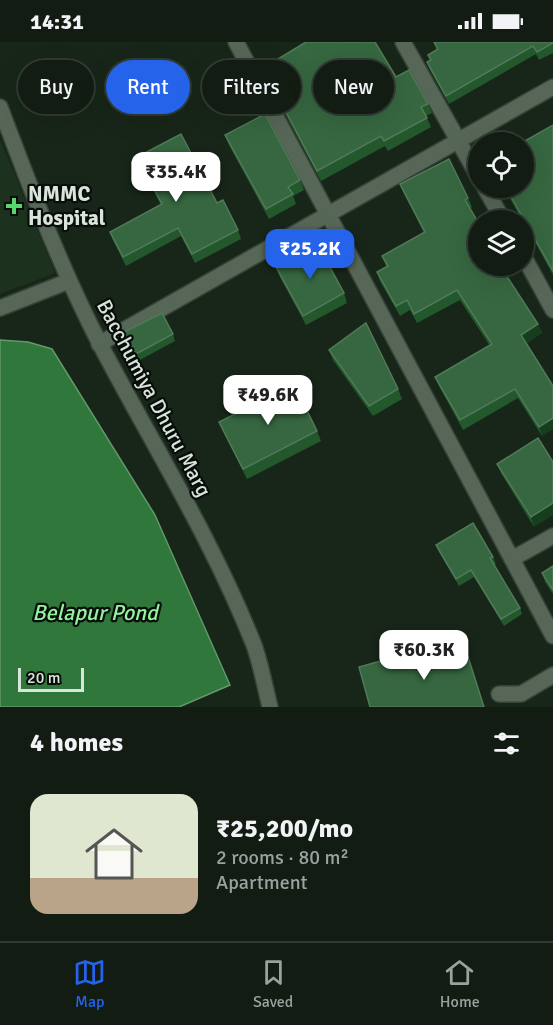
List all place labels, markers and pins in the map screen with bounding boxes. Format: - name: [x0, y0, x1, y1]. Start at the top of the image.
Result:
- pin: ₹35.4K: [127, 152, 225, 203]
- place label: NMMC Hospital: [28, 181, 106, 231]
- marker: NMMC Hospital: [5, 197, 23, 215]
- pin: ₹25.2K: [261, 229, 359, 280]
- pin: ₹49.6K: [219, 375, 317, 426]
- pin: ₹60.3K: [375, 630, 473, 681]

